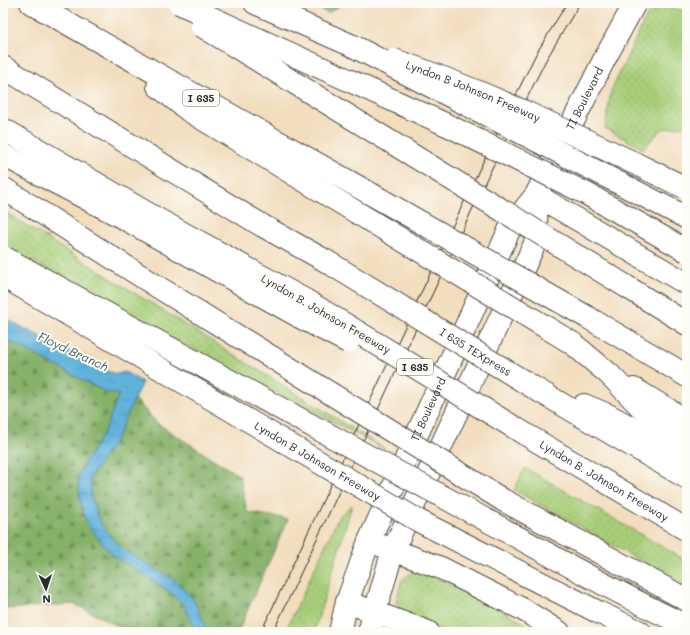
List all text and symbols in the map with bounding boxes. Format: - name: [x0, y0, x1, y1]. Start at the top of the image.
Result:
- street label: Lyndon B Johnson Freeway: [404, 57, 543, 125]
- street label: TI Boulevard: [562, 64, 606, 132]
- road number: I 635: [183, 90, 219, 106]
- street label: Lyndon B. Johnson Freeway: [259, 270, 394, 357]
- street label: I 635 TEXpress: [437, 324, 514, 379]
- water label: Floyd Branch: [36, 328, 111, 374]
- road number: I 635: [397, 359, 433, 375]
- street label: TI Boulevard: [407, 375, 449, 444]
- street label: Lyndon B Johnson Freeway: [252, 418, 384, 504]
- street label: Lyndon B. Johnson Freeway: [537, 436, 672, 525]
- north arrow: [26, 569, 66, 609]
- text: N: [42, 592, 51, 607]

